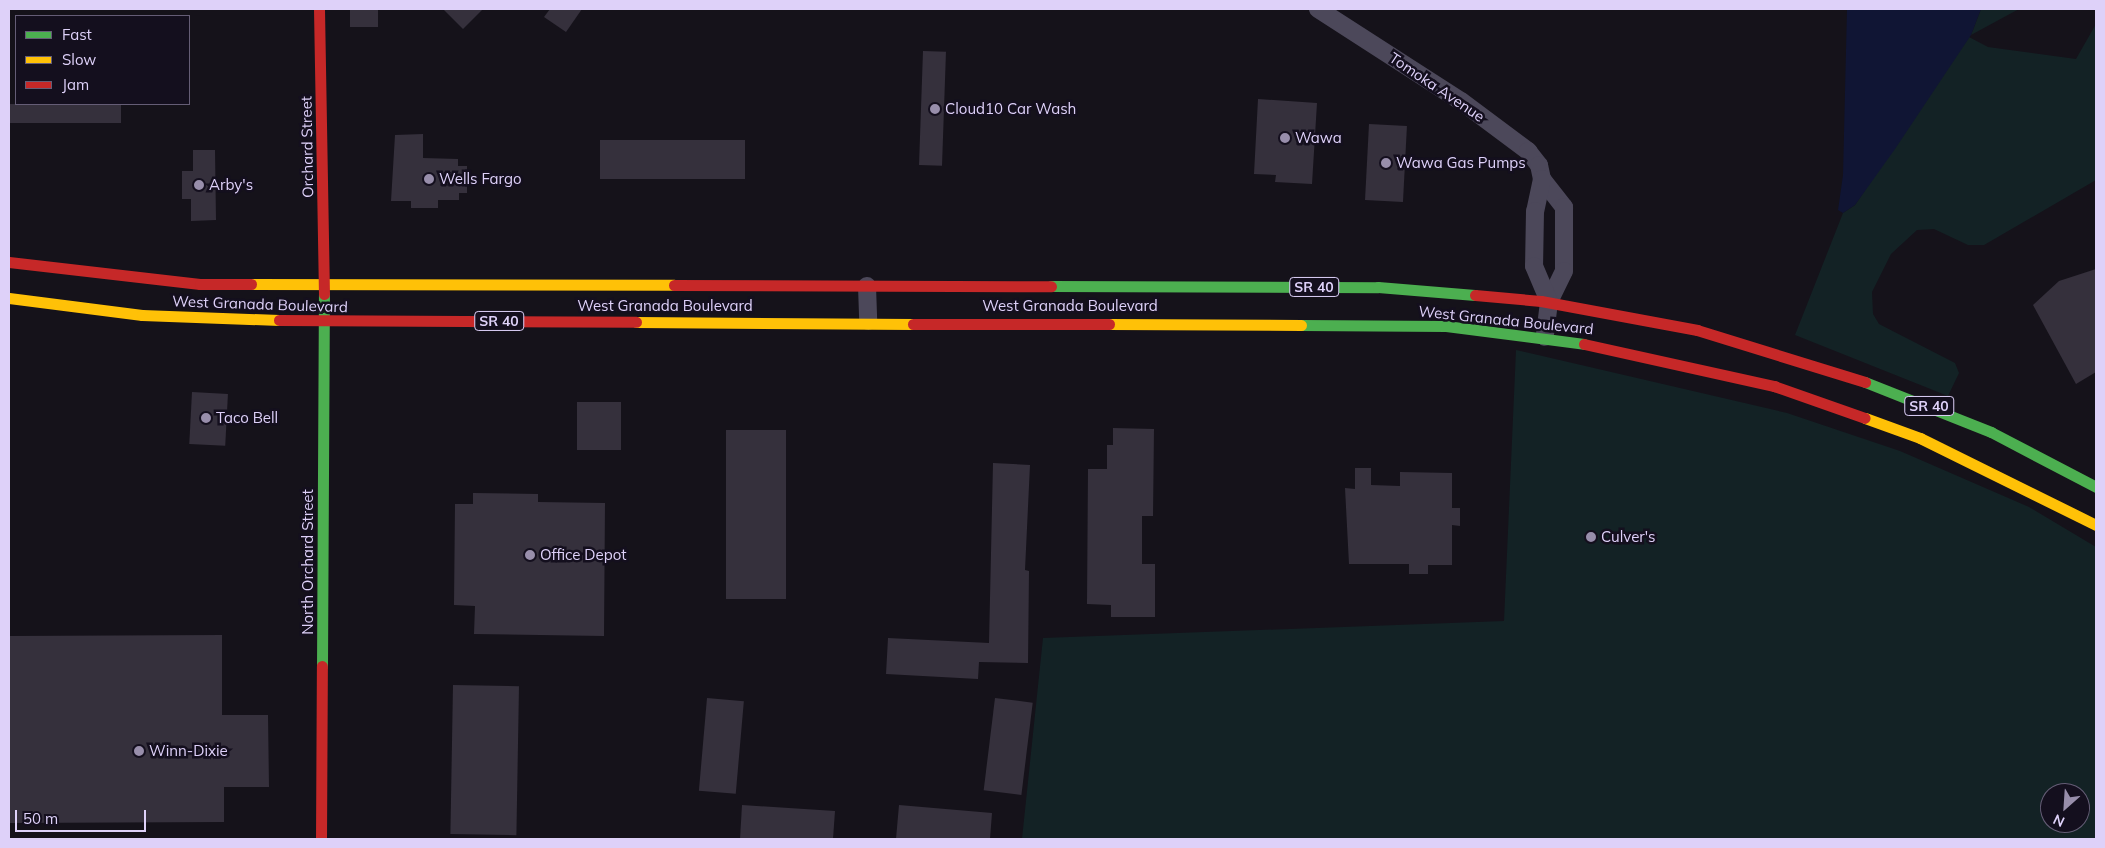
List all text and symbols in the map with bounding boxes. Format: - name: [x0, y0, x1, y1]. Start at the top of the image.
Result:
- legend: [15, 15, 190, 105]
- text: Fast: [62, 25, 92, 44]
- street label: Tomoka Avenue: [1386, 48, 1488, 126]
- text: Slow: [62, 50, 96, 69]
- text: Jam: [62, 75, 89, 94]
- street label: Orchard Street: [297, 96, 317, 198]
- place label: Cloud10 Car Wash: [945, 100, 1076, 118]
- marker: Cloud10 Car Wash: [929, 103, 941, 115]
- place label: Wawa: [1295, 129, 1342, 147]
- marker: Wawa: [1279, 132, 1291, 144]
- place label: Wawa Gas Pumps: [1396, 154, 1526, 172]
- marker: Wawa Gas Pumps: [1380, 157, 1392, 169]
- place label: Wells Fargo: [439, 170, 522, 188]
- marker: Wells Fargo: [423, 173, 435, 185]
- place label: Arby's: [209, 176, 253, 194]
- marker: Arby's: [193, 179, 205, 191]
- road number: SR 40: [1289, 276, 1339, 298]
- street label: West Granada Boulevard: [172, 292, 348, 316]
- street label: West Granada Boulevard: [577, 297, 753, 315]
- street label: West Granada Boulevard: [982, 297, 1158, 315]
- street label: West Granada Boulevard: [1418, 302, 1594, 338]
- road number: SR 40: [474, 310, 524, 332]
- road number: SR 40: [1904, 394, 1954, 418]
- place label: Taco Bell: [216, 409, 278, 427]
- marker: Taco Bell: [200, 412, 212, 424]
- street label: North Orchard Street: [299, 489, 317, 635]
- place label: Culver's: [1601, 528, 1656, 546]
- marker: Culver's: [1585, 531, 1597, 543]
- place label: Office Depot: [540, 546, 626, 564]
- marker: Office Depot: [524, 549, 536, 561]
- place label: Winn-Dixie: [149, 742, 228, 760]
- marker: Winn-Dixie: [133, 745, 145, 757]
- north arrow: [2040, 783, 2090, 833]
- scale bar: [18, 800, 149, 832]
- text: 50 m: [23, 809, 58, 828]
- text: N: [2050, 810, 2068, 831]

